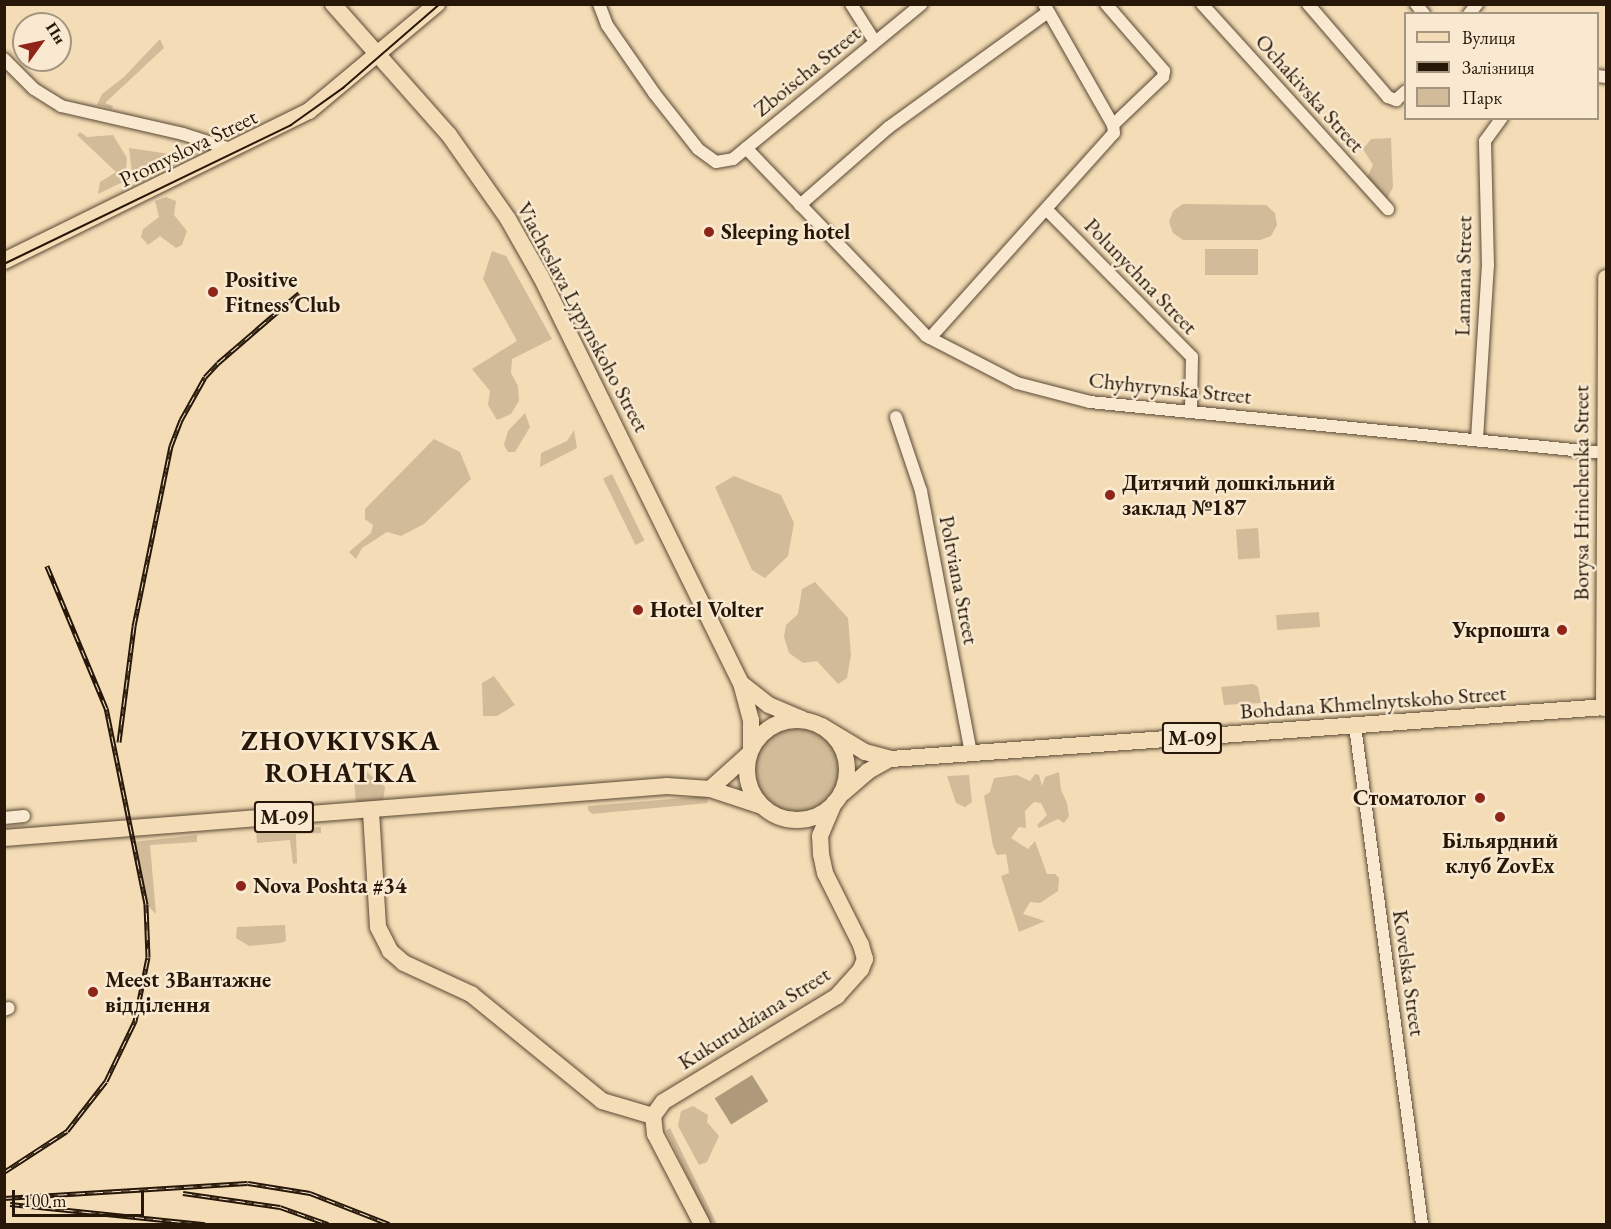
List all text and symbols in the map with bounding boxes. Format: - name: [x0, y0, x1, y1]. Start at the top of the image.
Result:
- north arrow: [12, 12, 72, 72]
- legend: [1404, 12, 1599, 120]
- text: Пн: [41, 18, 71, 48]
- street label: Zboischa Street: [748, 20, 866, 122]
- text: Вулиця: [1462, 26, 1515, 49]
- street label: Ochakivska Street: [1250, 28, 1370, 158]
- text: Залізниця: [1462, 56, 1535, 79]
- text: Парк: [1462, 86, 1502, 109]
- street label: Promyslova Street: [115, 103, 261, 193]
- street label: Viacheslava Lypynskoho Street: [511, 197, 655, 437]
- street label: Polunychna Street: [1079, 212, 1203, 340]
- street label: Lamana Street: [1449, 215, 1477, 337]
- place label: Sleeping hotel: [721, 219, 850, 245]
- marker: Sleeping hotel: [702, 225, 716, 239]
- place label: Positive Fitness Club: [225, 266, 340, 318]
- marker: Positive Fitness Club: [206, 285, 220, 299]
- street label: Chyhyrynska Street: [1087, 366, 1253, 410]
- street label: Borysa Hrinchenka Street: [1568, 385, 1594, 601]
- place label: Дитячий дошкільний заклад №187: [1122, 469, 1335, 520]
- marker: Дитячий дошкільний заклад №187: [1103, 488, 1117, 502]
- street label: Poltviana Street: [934, 513, 984, 647]
- place label: Hotel Volter: [650, 597, 764, 623]
- marker: Hotel Volter: [631, 603, 645, 617]
- place label: Укрпошта: [1452, 617, 1550, 643]
- marker: Укрпошта: [1555, 623, 1569, 637]
- street label: Bohdana Khmelnytskoho Street: [1239, 680, 1507, 724]
- road number: М-09: [1160, 720, 1224, 756]
- district label: ZHOVKIVSKA ROHATKA: [241, 723, 441, 789]
- place label: Стоматолог: [1353, 785, 1466, 811]
- marker: Стоматолог: [1471, 789, 1489, 807]
- road number: М-09: [252, 799, 316, 835]
- marker: Більярдний клуб ZovEx: [1493, 810, 1507, 824]
- place label: Більярдний клуб ZovEx: [1442, 827, 1558, 878]
- place label: Nova Poshta #34: [253, 873, 407, 899]
- marker: Nova Poshta #34: [234, 879, 248, 893]
- street label: Kovelska Street: [1387, 908, 1431, 1038]
- street label: Kukurudziana Street: [673, 961, 835, 1075]
- place label: Meest 3Вантажне відділення: [105, 966, 271, 1017]
- marker: Meest 3Вантажне відділення: [86, 985, 100, 999]
- scale bar: [15, 1178, 147, 1216]
- text: 100 m: [23, 1189, 67, 1212]

